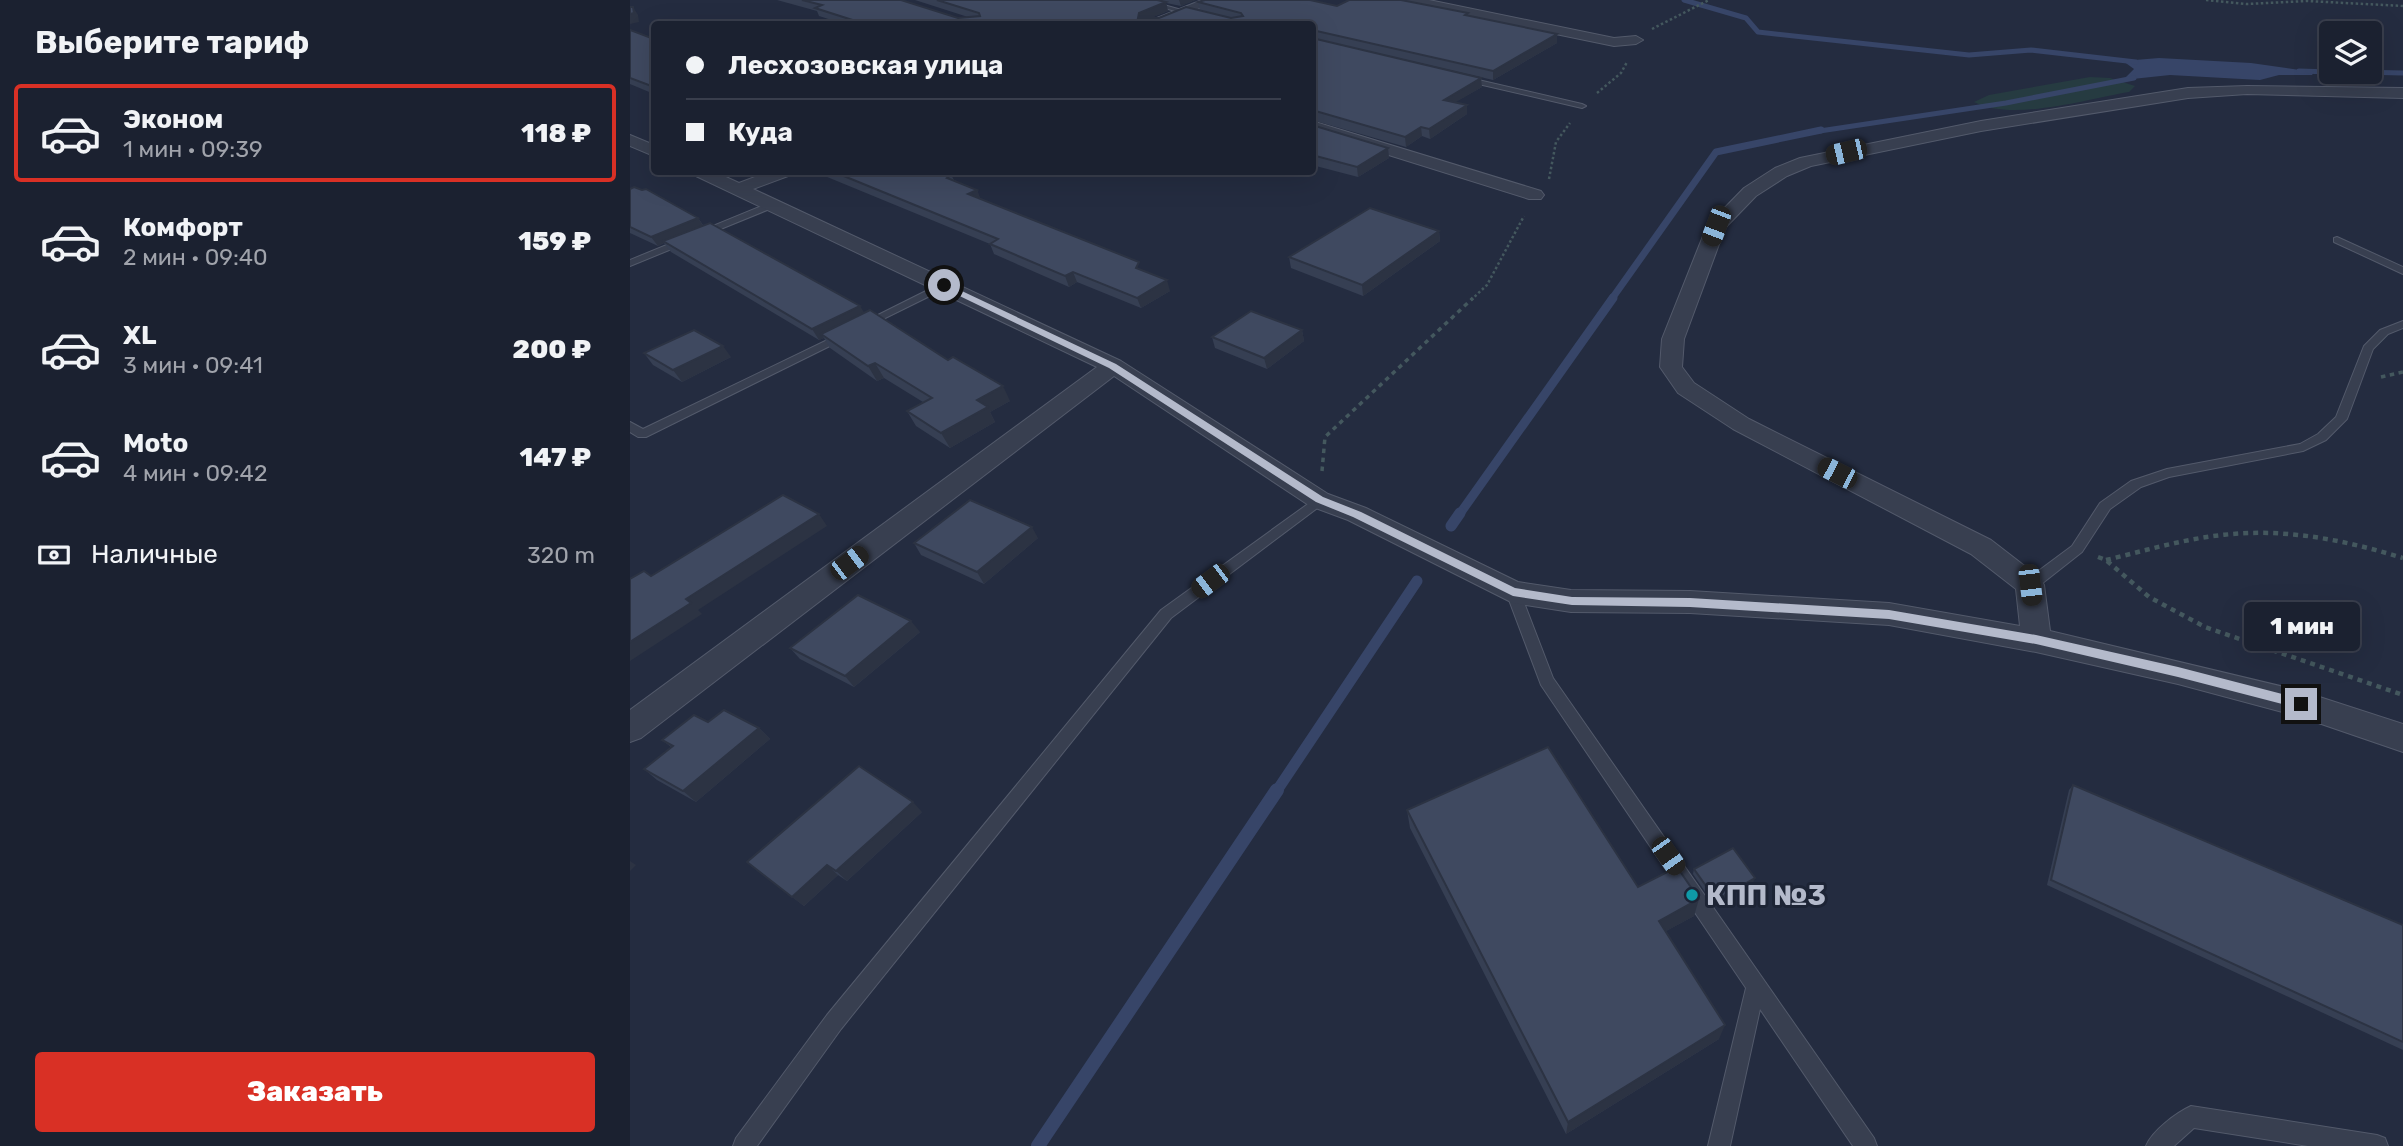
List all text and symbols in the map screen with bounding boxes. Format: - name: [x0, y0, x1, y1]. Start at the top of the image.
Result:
- map controls: [2319, 21, 2382, 84]
- button: layers: [2319, 21, 2382, 84]
- text: Выберите тариф: [35, 23, 309, 61]
- text: Лесхозовская улица: [728, 50, 1003, 81]
- icon: car: [39, 102, 102, 165]
- text: Эконом: [123, 104, 223, 135]
- text: Куда: [728, 117, 793, 148]
- text: 118 ₽: [521, 118, 591, 149]
- text: 1 мин · 09:39: [123, 135, 263, 163]
- car: [1824, 137, 1869, 167]
- car: [1699, 203, 1734, 249]
- icon: car: [39, 210, 102, 273]
- text: Комфорт: [123, 212, 243, 243]
- text: 159 ₽: [518, 226, 591, 257]
- text: 2 мин · 09:40: [123, 243, 268, 271]
- route start: [928, 269, 960, 301]
- icon: car: [39, 318, 102, 381]
- text: XL: [123, 320, 156, 351]
- text: 200 ₽: [513, 334, 591, 365]
- text: 3 мин · 09:41: [123, 351, 263, 379]
- icon: car: [39, 426, 102, 489]
- text: Moto: [123, 428, 188, 459]
- text: 147 ₽: [520, 442, 591, 473]
- car: [1814, 454, 1861, 492]
- text: 4 мин · 09:42: [123, 459, 267, 487]
- icon: cash: [35, 536, 73, 574]
- text: Наличные: [91, 539, 218, 570]
- text: 320 m: [527, 541, 595, 569]
- car: [826, 542, 873, 584]
- car: [1187, 560, 1234, 602]
- car: [2018, 563, 2043, 607]
- callout: 1 мин: [2243, 602, 2359, 652]
- text: 1 мин: [2270, 612, 2334, 640]
- route end: [2285, 688, 2317, 720]
- car: [1648, 833, 1689, 879]
- place label: КПП №3: [1706, 879, 1826, 912]
- marker: КПП №3: [1684, 887, 1700, 903]
- button: Заказать: [35, 1052, 595, 1132]

